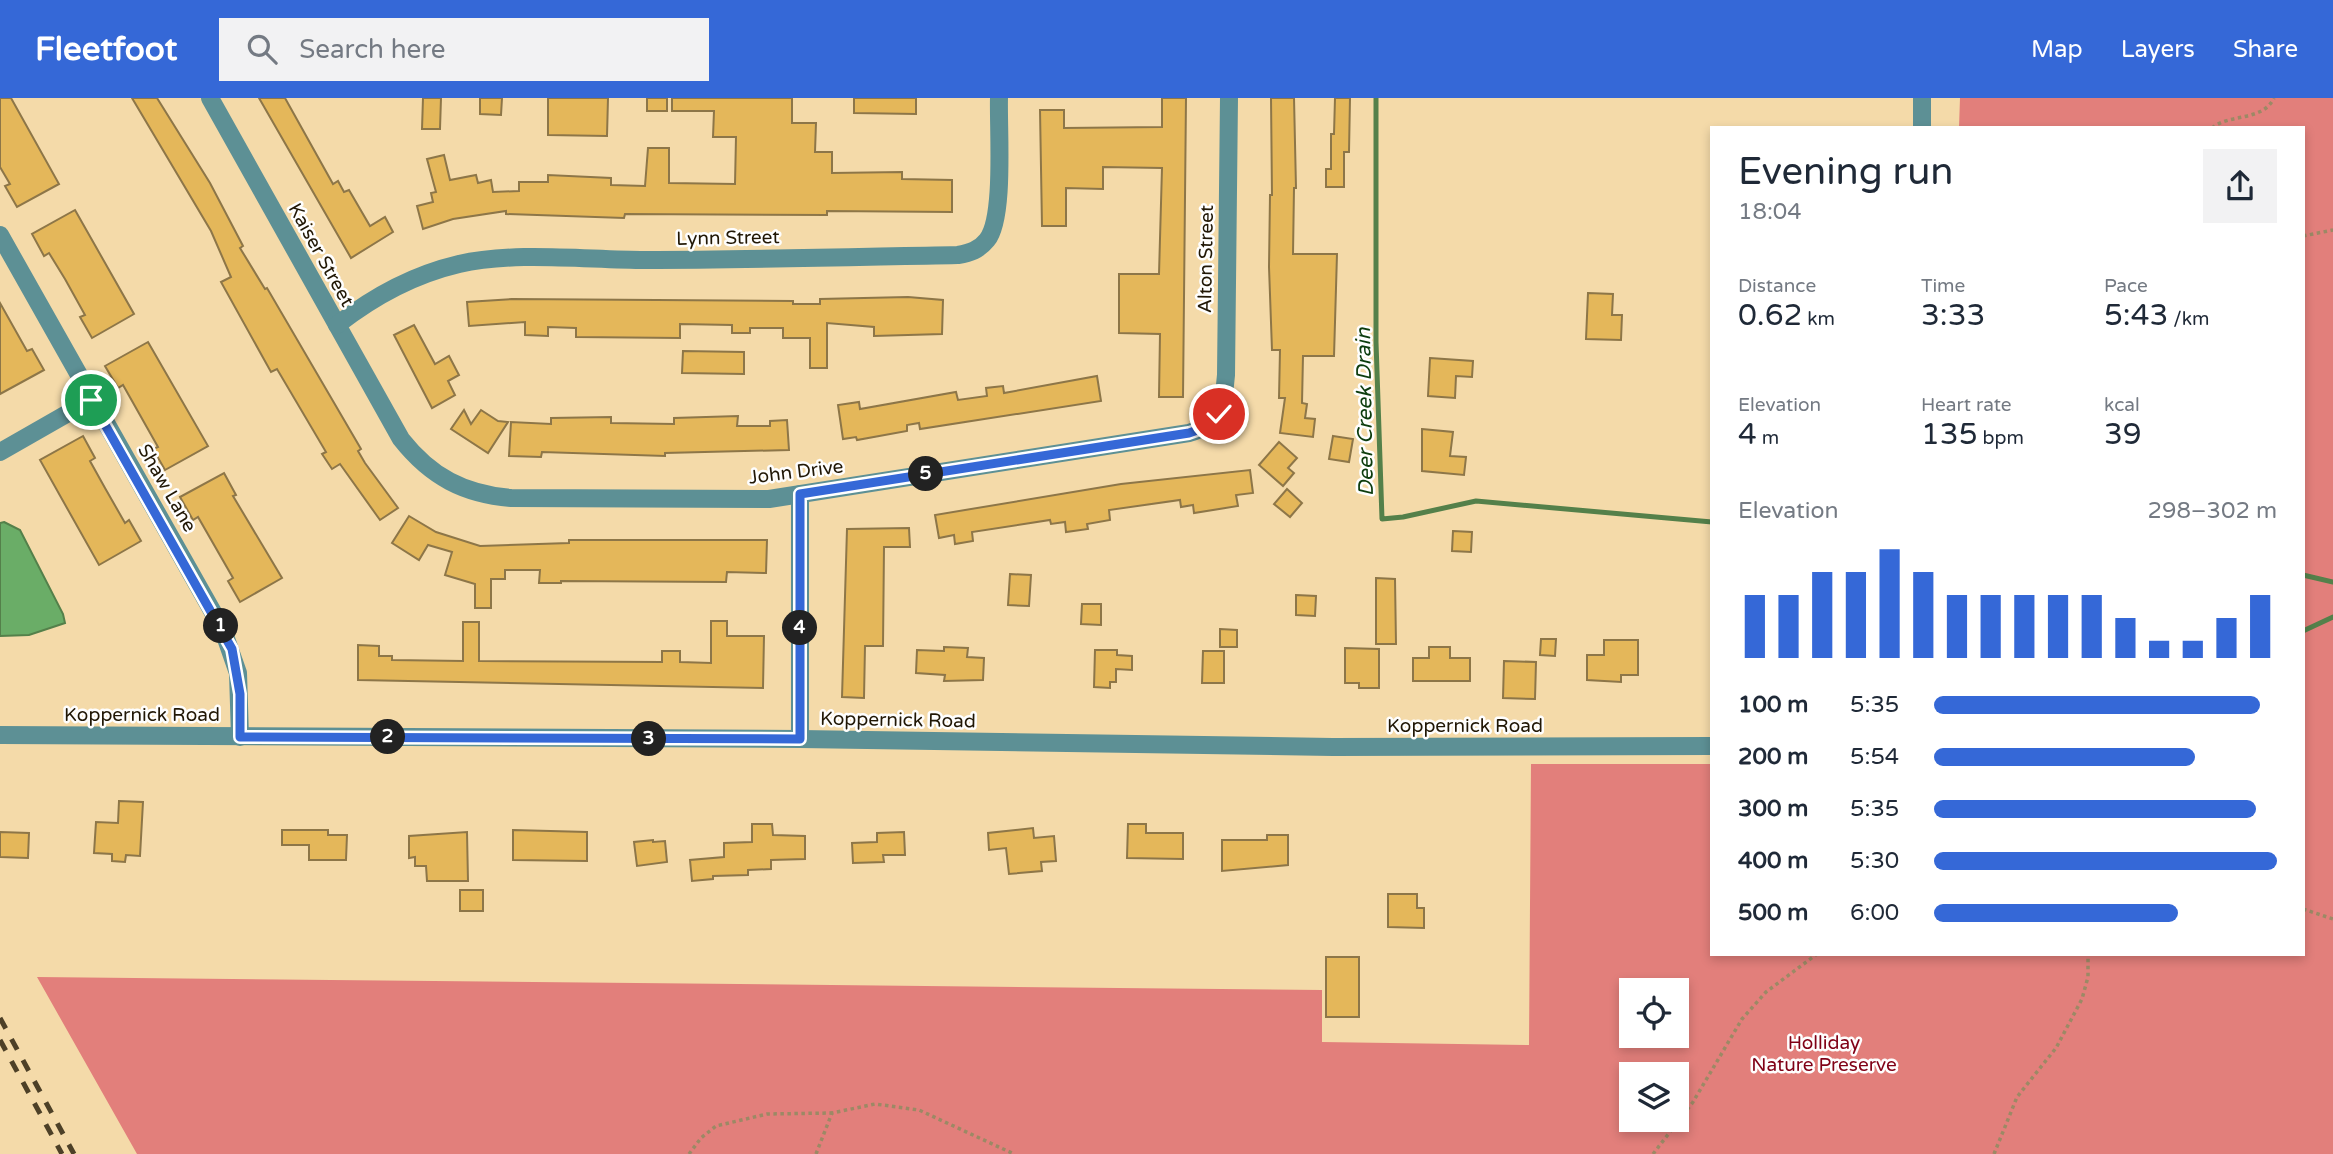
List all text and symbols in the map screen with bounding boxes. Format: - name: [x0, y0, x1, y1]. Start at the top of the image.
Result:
- search box: [219, 18, 709, 81]
- text: Fleetfoot: [35, 30, 177, 69]
- icon: search: [243, 30, 281, 68]
- text: Search here: [299, 34, 445, 65]
- text: Map: [2031, 35, 2083, 64]
- text: Layers: [2121, 35, 2195, 64]
- text: Share: [2233, 35, 2298, 64]
- text: Evening run: [1738, 149, 1953, 195]
- button: share: [2203, 149, 2277, 223]
- text: 18:04: [1738, 198, 1802, 226]
- street label: Kaiser Street: [284, 200, 358, 310]
- street label: Alton Street: [1194, 205, 1218, 313]
- street label: Lynn Street: [676, 226, 780, 250]
- text: Distance: [1738, 275, 1816, 297]
- text: Time: [1921, 275, 1965, 297]
- text: Pace: [2104, 275, 2148, 297]
- text: 0.62: [1738, 297, 1802, 334]
- text: 3:33: [1921, 297, 1985, 334]
- text: 5:43: [2104, 297, 2168, 334]
- text: km: [1802, 308, 1835, 330]
- text: /km: [2168, 308, 2209, 330]
- water label: Deer Creek Drain: [1351, 326, 1379, 497]
- pin: [61, 370, 121, 430]
- icon: arrive: [72, 381, 110, 419]
- pin: [1189, 384, 1249, 444]
- text: Elevation: [1738, 394, 1821, 416]
- text: Heart rate: [1921, 394, 2012, 416]
- text: kcal: [2104, 394, 2140, 416]
- icon: check: [1200, 395, 1238, 433]
- text: 4: [1738, 416, 1757, 453]
- text: 135: [1921, 416, 1978, 453]
- text: 39: [2104, 416, 2142, 453]
- text: m: [1757, 427, 1779, 449]
- text: bpm: [1978, 427, 2024, 449]
- street label: Shaw Lane: [133, 440, 201, 536]
- street label: John Drive: [747, 455, 845, 489]
- pin: 5: [908, 456, 944, 492]
- text: 5: [920, 462, 931, 484]
- text: Elevation: [1738, 497, 1839, 525]
- text: 298–302 m: [2148, 497, 2277, 525]
- pin: 1: [204, 608, 238, 644]
- pin: 4: [782, 610, 818, 646]
- text: 1: [215, 614, 226, 636]
- text: 4: [794, 616, 805, 638]
- text: 100 m: [1738, 691, 1808, 719]
- text: 5:35: [1850, 691, 1899, 719]
- street label: Koppernick Road: [64, 704, 220, 726]
- street label: Koppernick Road: [820, 708, 976, 732]
- street label: Koppernick Road: [1387, 715, 1543, 737]
- pin: 2: [370, 720, 406, 754]
- pin: 3: [632, 722, 666, 756]
- text: 2: [382, 725, 393, 747]
- text: 3: [643, 727, 654, 749]
- text: 200 m: [1738, 743, 1808, 771]
- text: 5:54: [1850, 743, 1899, 771]
- text: 300 m: [1738, 795, 1808, 823]
- text: 5:35: [1850, 795, 1899, 823]
- text: 400 m: [1738, 847, 1808, 875]
- text: 5:30: [1850, 847, 1899, 875]
- text: 500 m: [1738, 899, 1808, 927]
- text: 6:00: [1850, 899, 1899, 927]
- map controls: [1619, 978, 1689, 1132]
- button: locate: [1619, 978, 1689, 1048]
- park label: Holliday Nature Preserve: [1751, 1032, 1897, 1076]
- button: layers: [1619, 1062, 1689, 1132]

